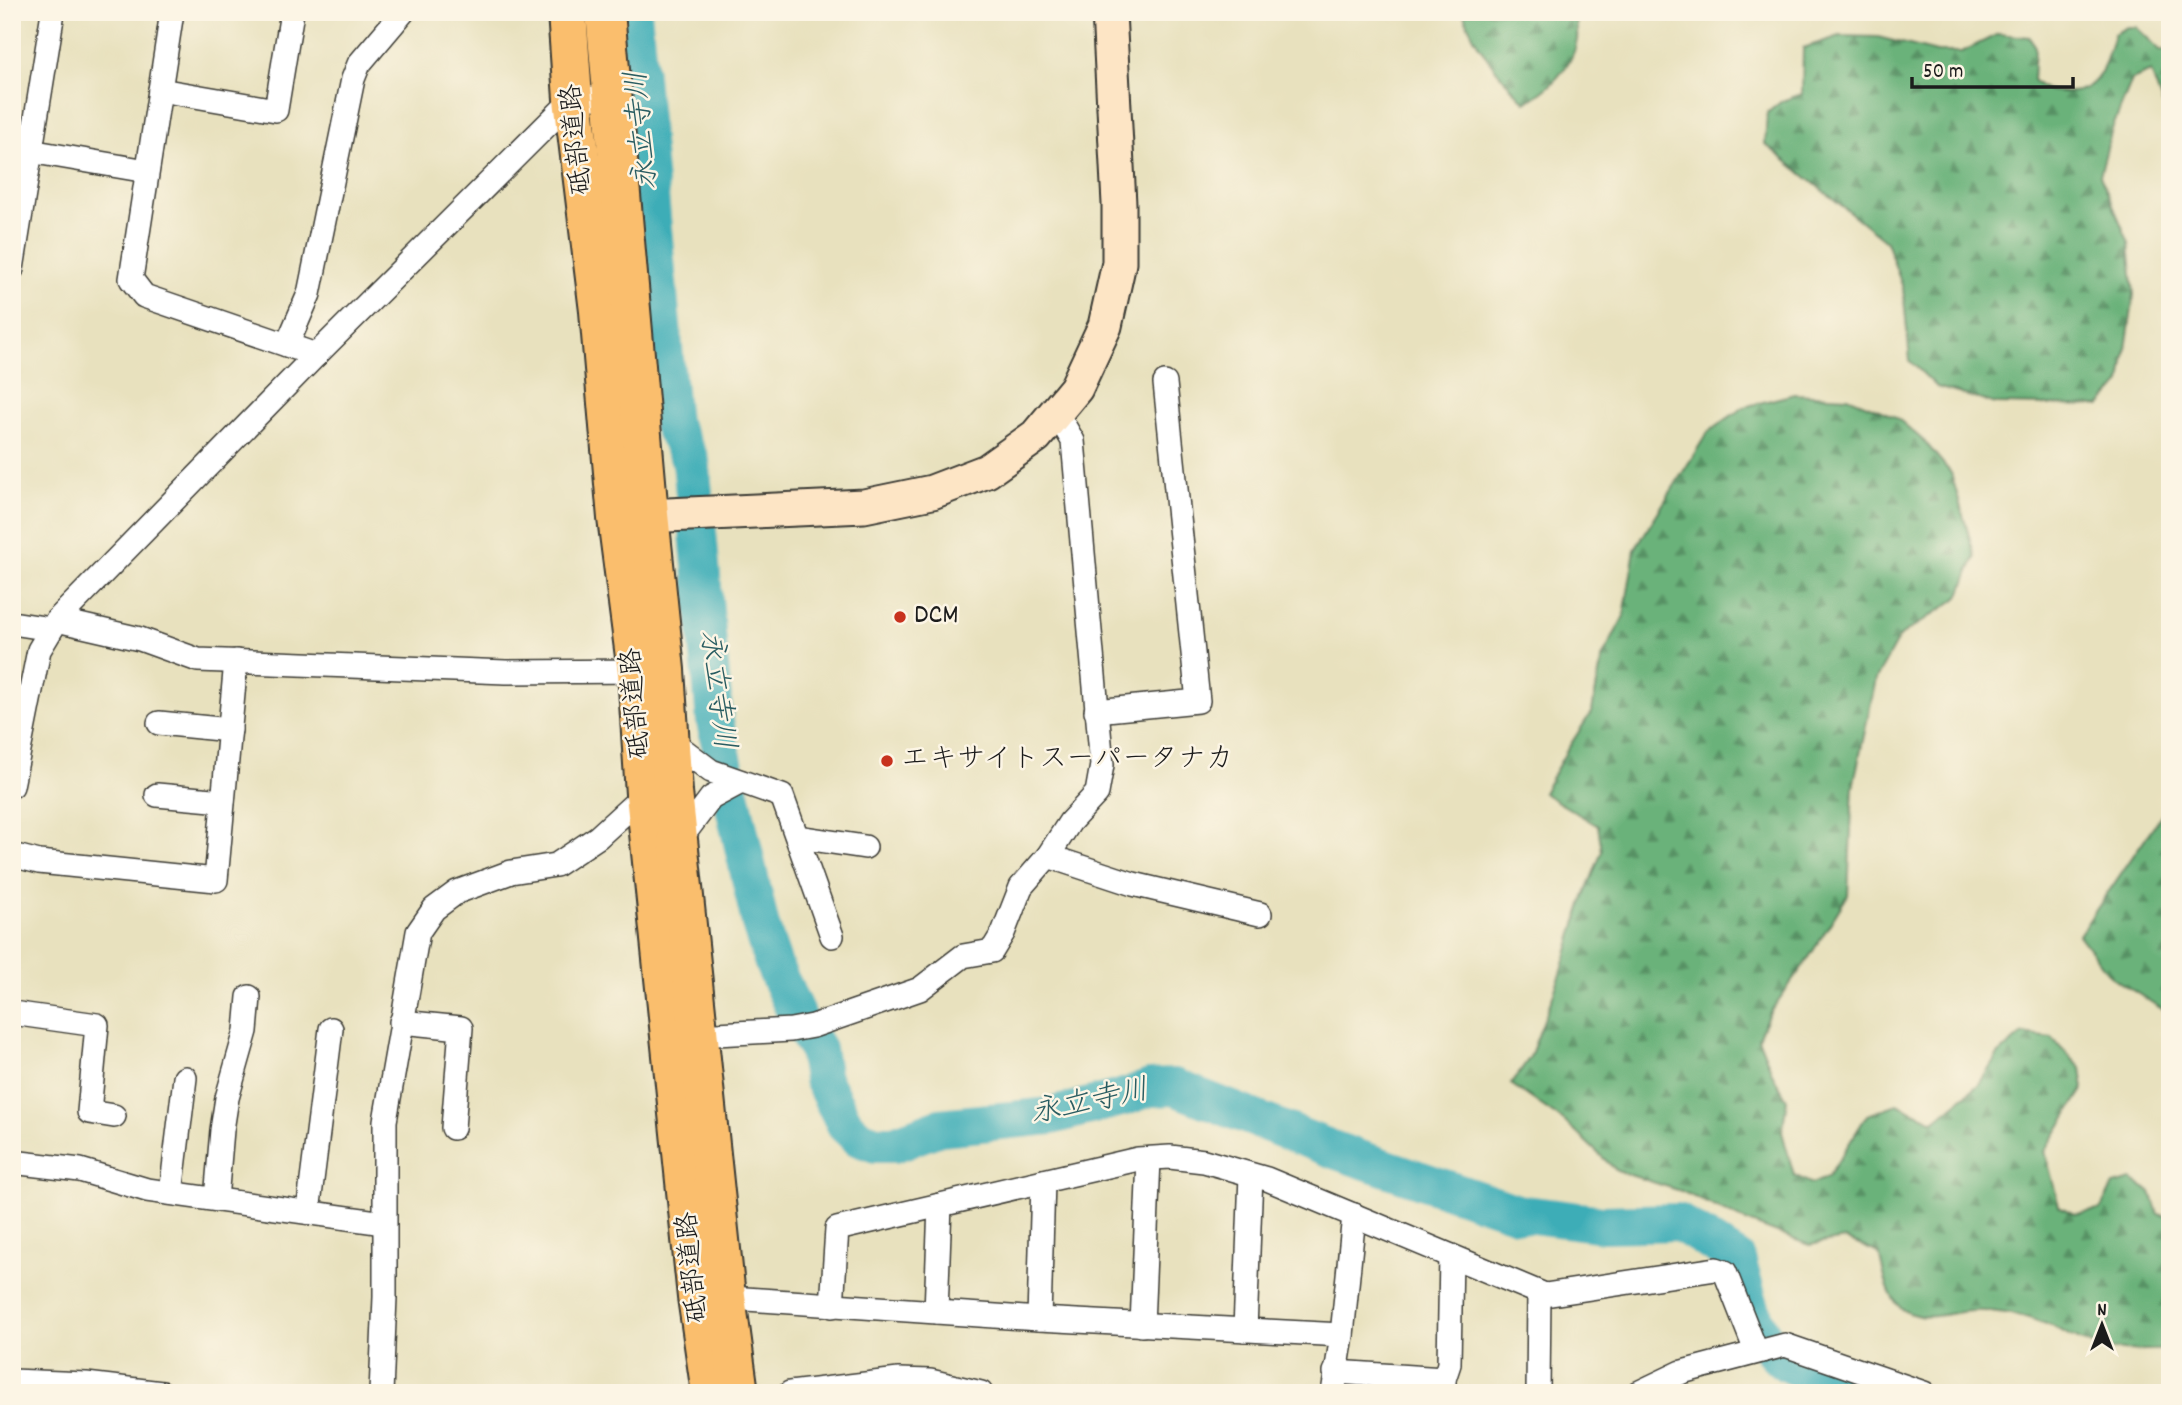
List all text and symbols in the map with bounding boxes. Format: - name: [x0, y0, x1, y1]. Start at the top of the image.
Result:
- scale bar: [1912, 46, 2074, 90]
- text: 50 m: [1923, 58, 1963, 88]
- water label: 永立寺川: [617, 68, 671, 192]
- street label: 砥部道路: [553, 81, 605, 197]
- place label: DCM: [914, 597, 959, 637]
- marker: DCM: [892, 609, 908, 625]
- water label: 永立寺川: [686, 628, 744, 752]
- street label: 砥部道路: [613, 645, 663, 761]
- place label: エキサイトスーパータナカ: [901, 741, 1234, 781]
- marker: エキサイトスーパータナカ: [879, 753, 895, 769]
- water label: 永立寺川: [1027, 1070, 1153, 1138]
- street label: 砥部道路: [669, 1209, 721, 1325]
- north arrow: [2066, 1290, 2136, 1360]
- text: N: [2097, 1298, 2107, 1325]

